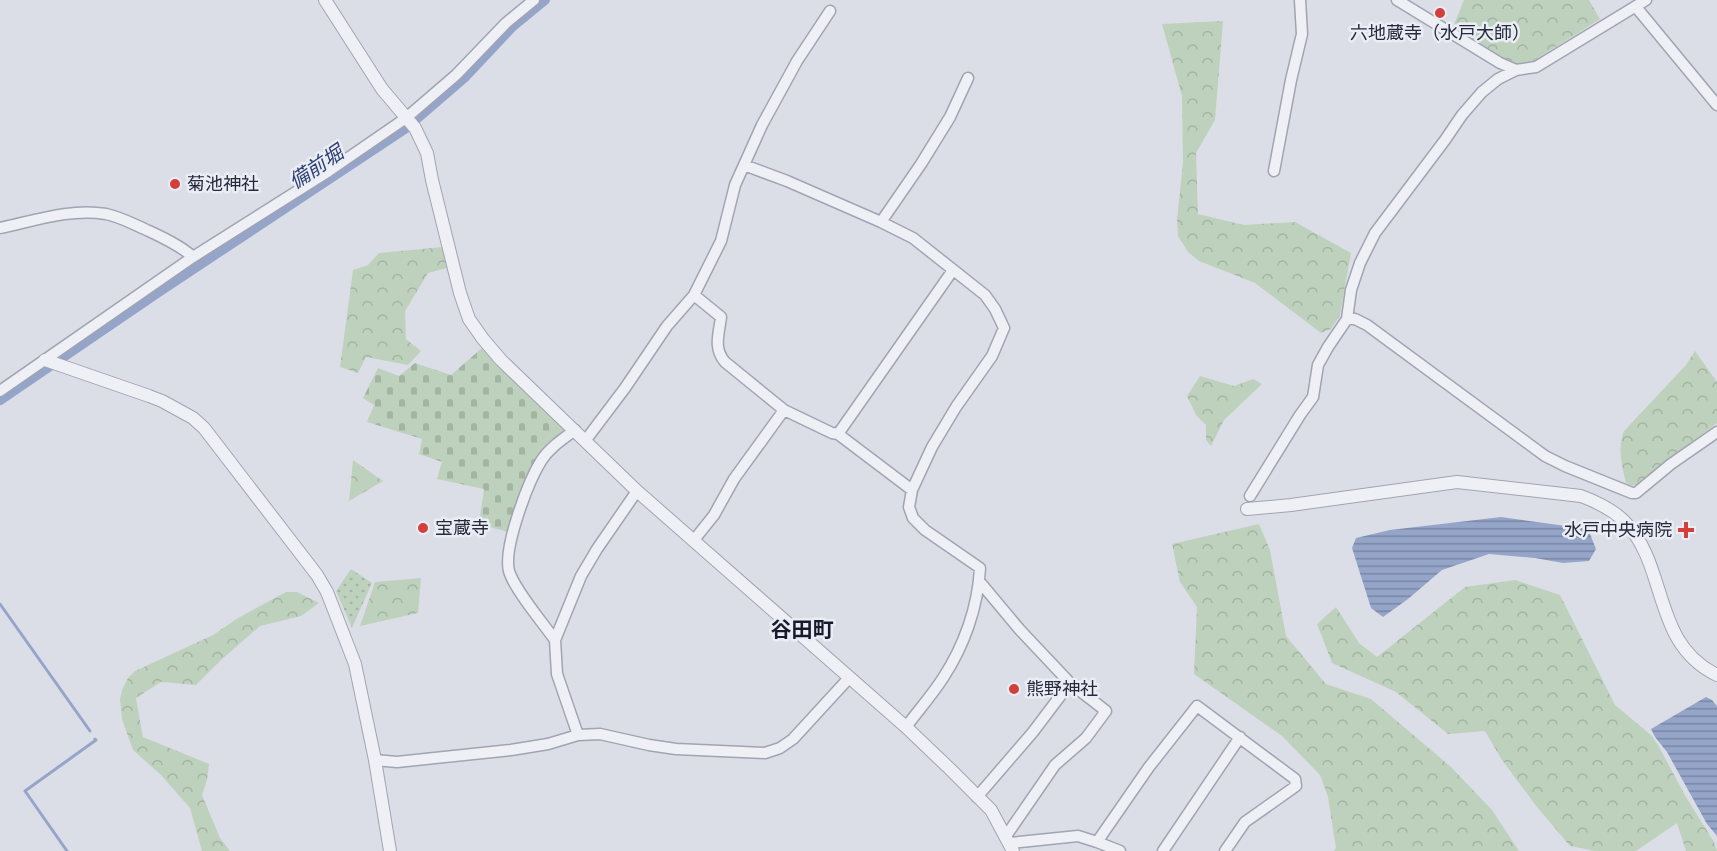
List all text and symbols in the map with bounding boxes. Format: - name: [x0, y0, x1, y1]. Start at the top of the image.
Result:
- marker: 六地蔵寺（水戸大師）: [1433, 6, 1447, 20]
- place label: 六地蔵寺（水戸大師）: [1350, 21, 1530, 45]
- water label: 備前堀: [284, 138, 351, 195]
- place label: 菊池神社: [187, 172, 259, 196]
- marker: 菊池神社: [168, 177, 182, 191]
- place label: 宝蔵寺: [435, 516, 489, 540]
- place label: 水戸中央病院: [1564, 518, 1672, 542]
- marker: 宝蔵寺: [416, 521, 430, 535]
- marker: 水戸中央病院: [1677, 521, 1695, 539]
- district label: 谷田町: [771, 616, 834, 644]
- place label: 熊野神社: [1026, 677, 1098, 701]
- marker: 熊野神社: [1007, 682, 1021, 696]

